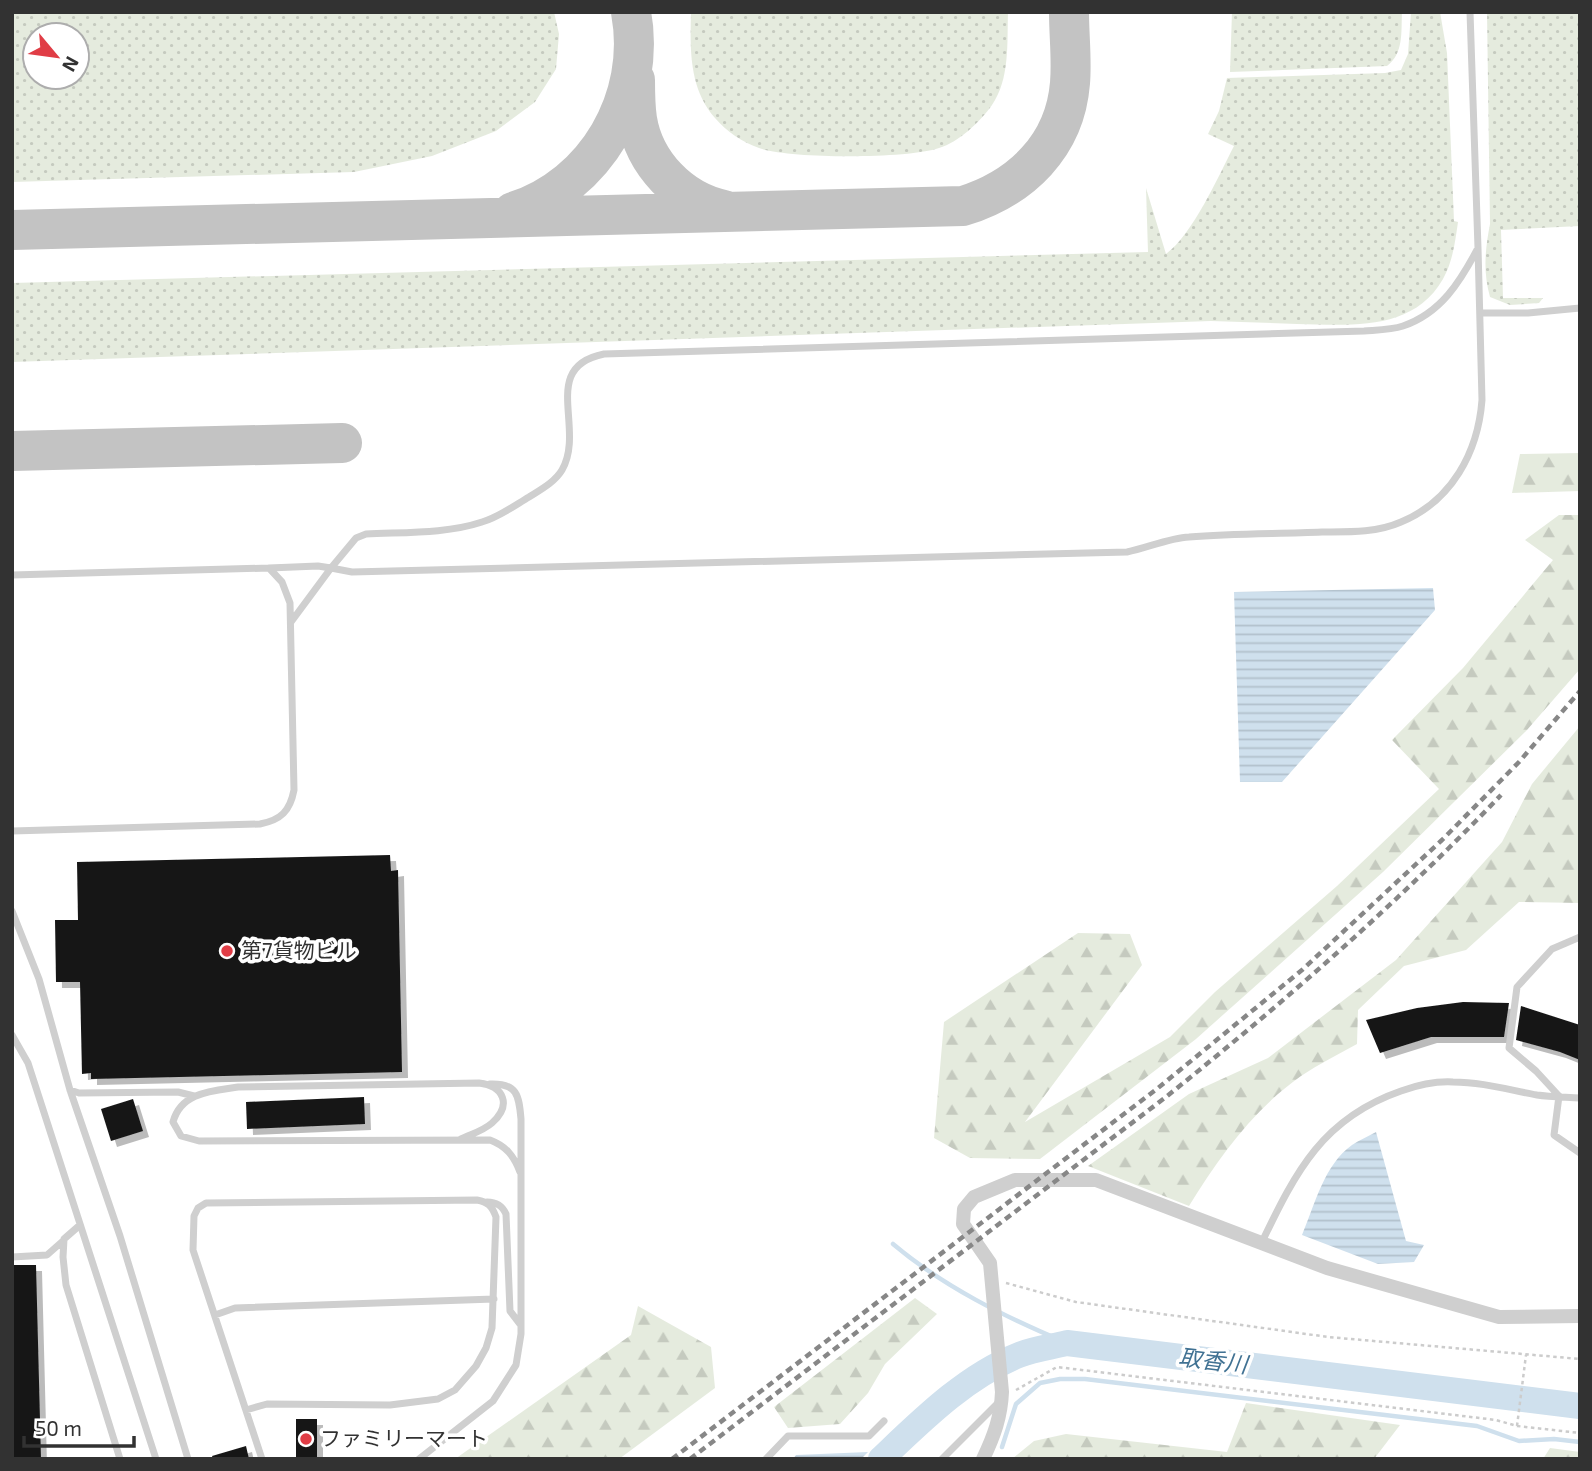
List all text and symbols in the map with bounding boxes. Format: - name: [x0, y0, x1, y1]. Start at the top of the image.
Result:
- north arrow: [21, 21, 91, 91]
- text: N: [58, 53, 85, 76]
- place label: 第7貨物ビル: [241, 937, 357, 962]
- marker: 第7貨物ビル: [219, 943, 235, 959]
- water label: 取香川: [1177, 1342, 1252, 1378]
- scale bar: [24, 1404, 135, 1448]
- text: 50 m: [35, 1415, 82, 1440]
- place label: ファミリーマート: [320, 1425, 488, 1450]
- marker: ファミリーマート: [298, 1431, 314, 1447]

